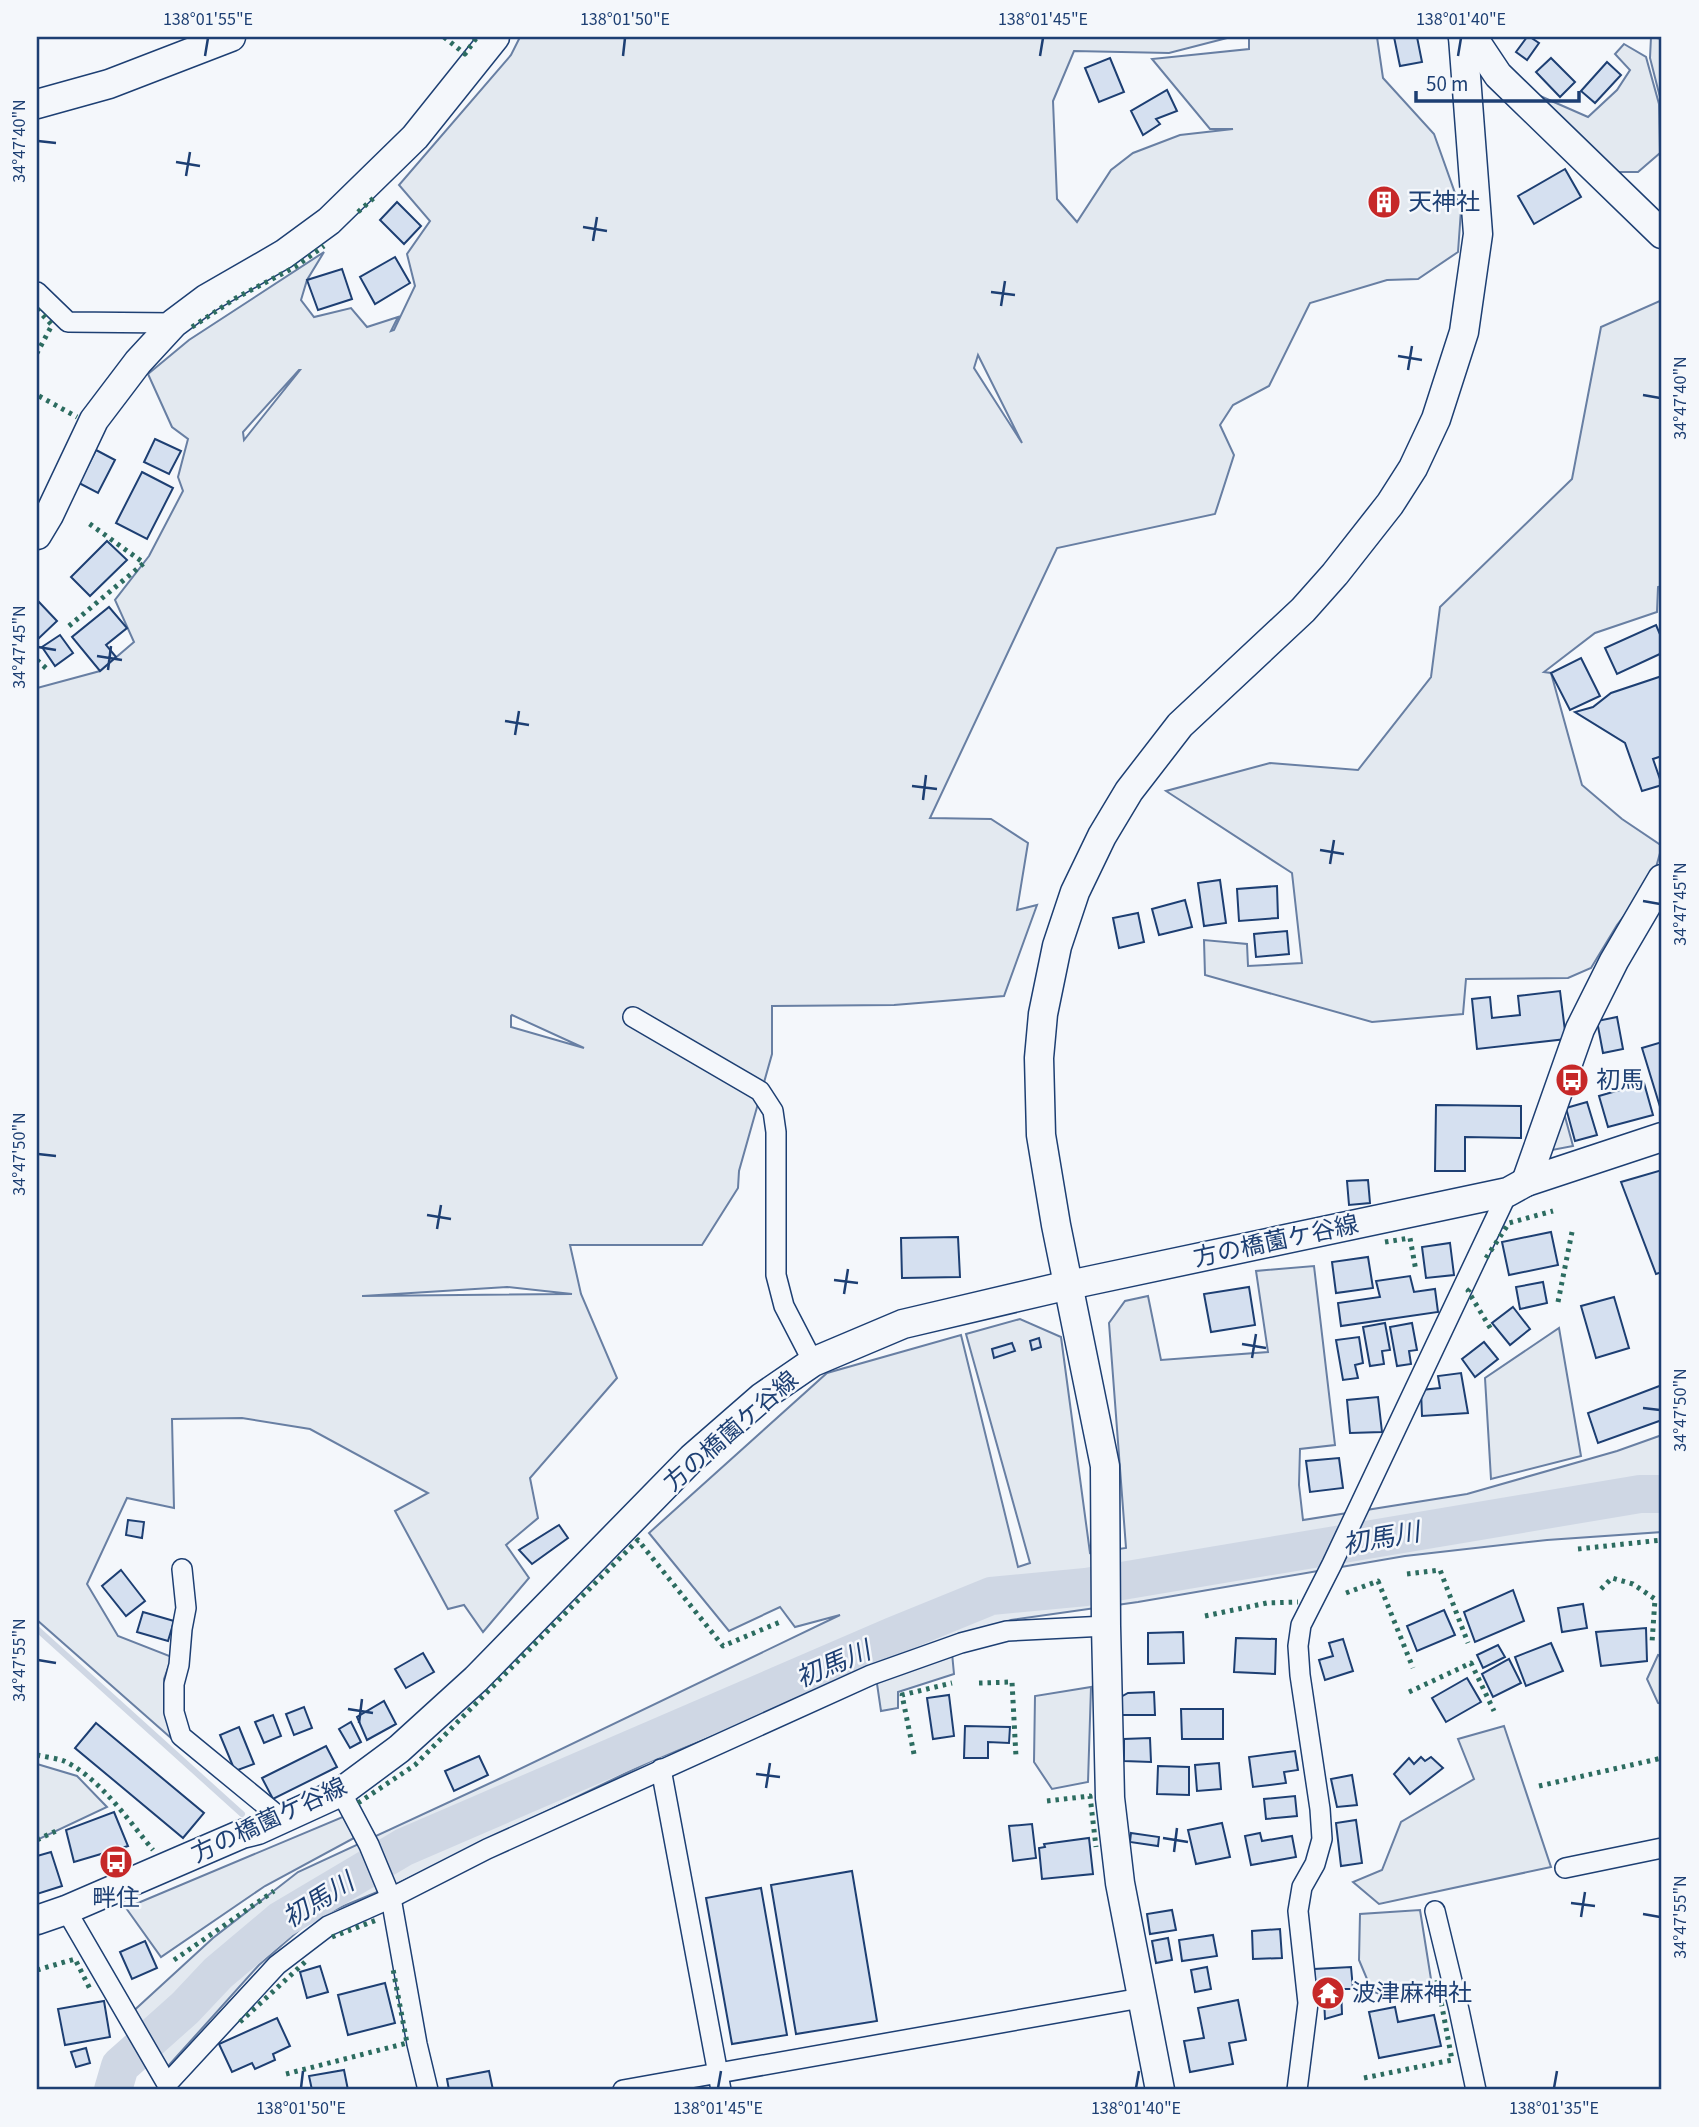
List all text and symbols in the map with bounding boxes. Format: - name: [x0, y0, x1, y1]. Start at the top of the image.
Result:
- text: 138°01'55"E: [163, 7, 253, 32]
- text: 138°01'50"E: [580, 7, 670, 32]
- text: 138°01'45"E: [998, 7, 1088, 32]
- text: 138°01'40"E: [1416, 7, 1506, 32]
- scale bar: [1416, 60, 1578, 104]
- text: 50 m: [1426, 69, 1468, 99]
- text: 34°47'40"N: [7, 99, 32, 183]
- building icon: 天神社: [1365, 183, 1403, 221]
- place label: 天神社: [1408, 185, 1480, 220]
- text: 34°47'40"N: [1668, 356, 1693, 440]
- text: 34°47'45"N: [7, 605, 32, 689]
- text: 34°47'45"N: [1668, 862, 1693, 946]
- bus stop icon: 初馬: [1553, 1061, 1591, 1099]
- place label: 初馬: [1596, 1063, 1644, 1098]
- text: 34°47'50"N: [7, 1112, 32, 1196]
- street label: 方の橋薗ケ谷線: [1190, 1207, 1362, 1276]
- street label: 方の橋薗ケ谷線: [656, 1363, 806, 1500]
- text: 34°47'50"N: [1668, 1368, 1693, 1452]
- water label: 初馬川: [1339, 1513, 1426, 1563]
- text: 34°47'55"N: [7, 1618, 32, 1702]
- water label: 初馬川: [790, 1631, 879, 1697]
- street label: 方の橋薗ケ谷線: [186, 1769, 353, 1872]
- bus stop icon: 畔住: [97, 1843, 135, 1881]
- water label: 初馬川: [275, 1862, 364, 1937]
- text: 34°47'55"N: [1668, 1875, 1693, 1959]
- place label: 畔住: [92, 1881, 140, 1916]
- temple icon: 波津麻神社: [1309, 1974, 1347, 2012]
- place label: 波津麻神社: [1352, 1976, 1472, 2011]
- text: 138°01'50"E: [256, 2096, 346, 2121]
- text: 138°01'45"E: [673, 2096, 763, 2121]
- text: 138°01'40"E: [1091, 2096, 1181, 2121]
- text: 138°01'35"E: [1509, 2096, 1599, 2121]

